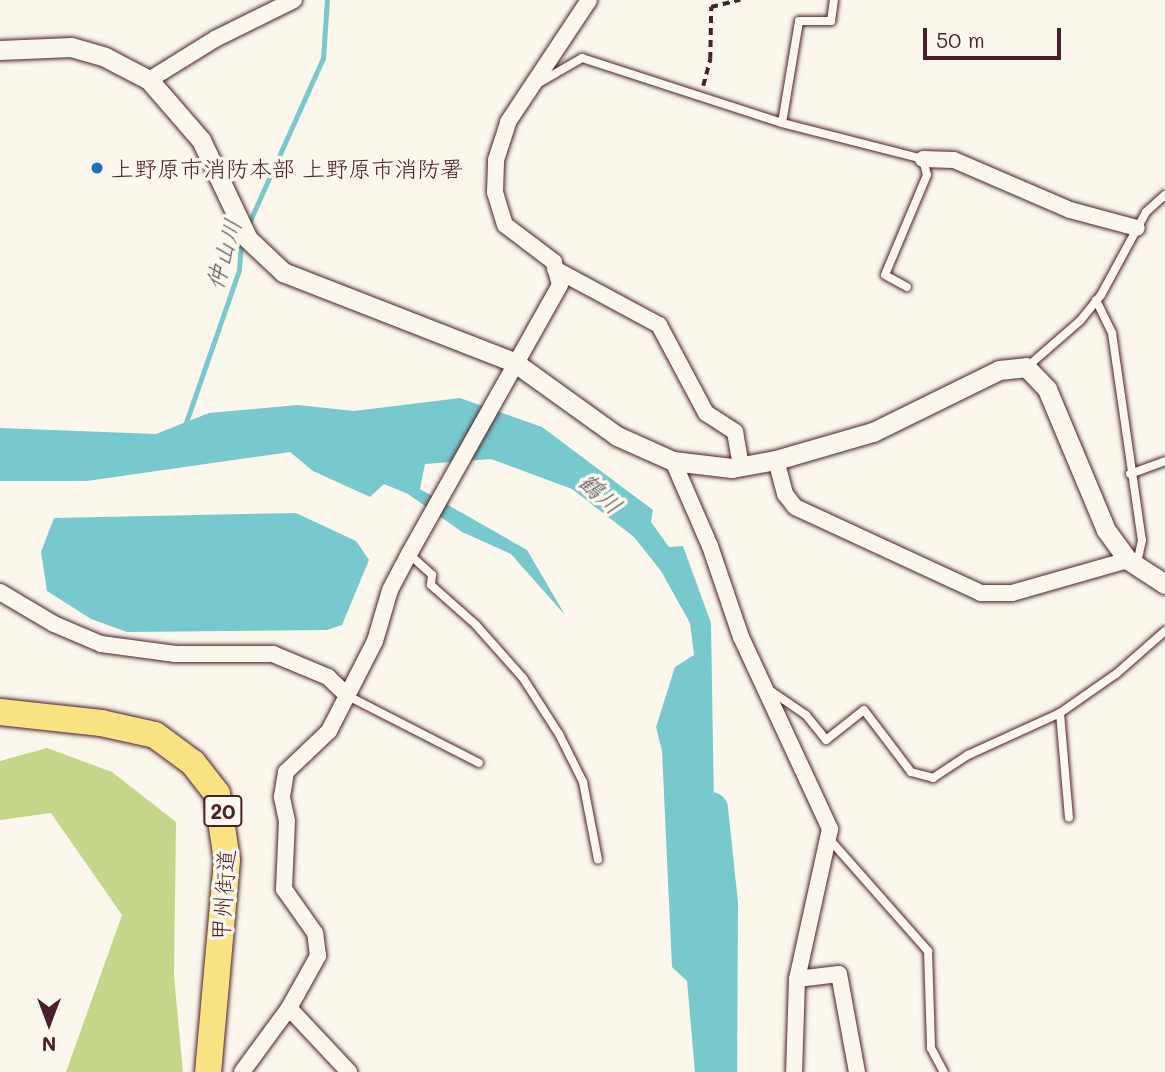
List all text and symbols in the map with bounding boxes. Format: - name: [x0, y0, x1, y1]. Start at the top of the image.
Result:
- scale bar: [927, 14, 1065, 58]
- text: 50 m: [936, 26, 985, 53]
- place label: 上野原市消防本部 上野原市消防署: [111, 154, 463, 182]
- marker: 上野原市消防本部 上野原市消防署: [89, 160, 105, 176]
- water label: 仲山川: [199, 215, 247, 293]
- water label: 鶴川: [574, 466, 628, 520]
- road number: 20: [202, 794, 244, 828]
- street label: 甲州街道: [206, 848, 240, 942]
- north arrow: [14, 988, 84, 1058]
- text: N: [42, 1032, 56, 1057]

